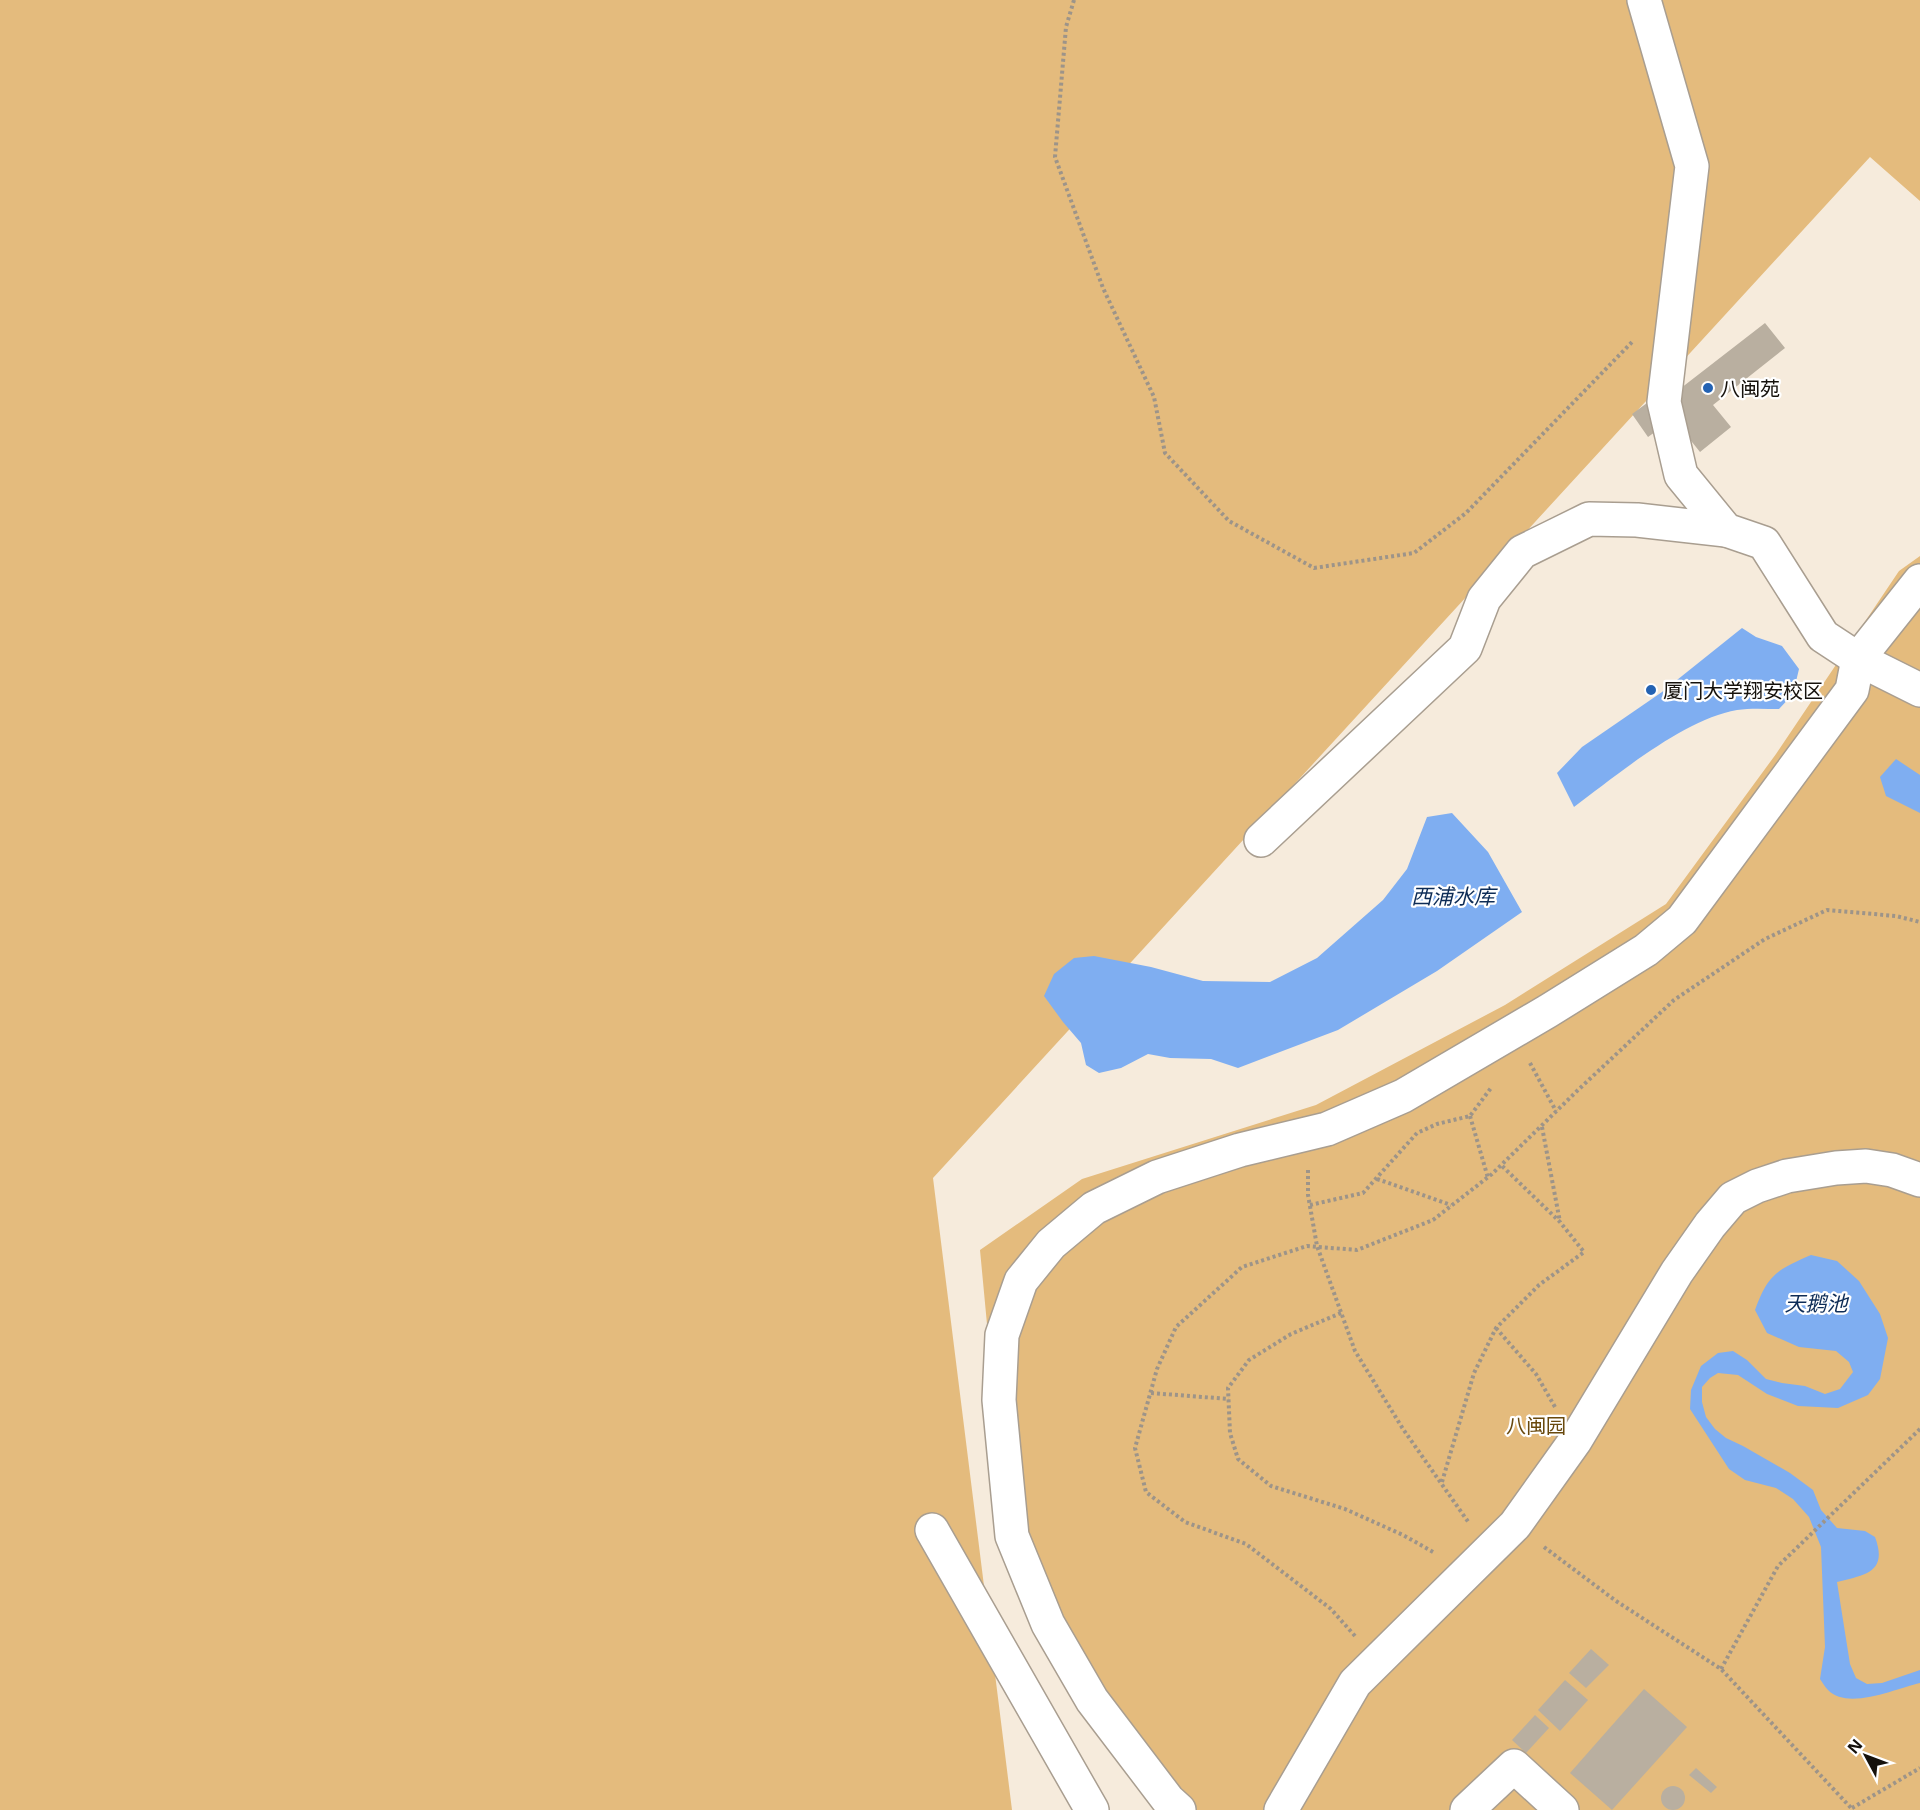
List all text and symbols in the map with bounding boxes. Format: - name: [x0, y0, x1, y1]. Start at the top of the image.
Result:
- place label: 八闽苑: [1720, 375, 1780, 402]
- marker: 八闽苑: [1701, 381, 1715, 395]
- place label: 厦门大学翔安校区: [1663, 677, 1823, 704]
- marker: 厦门大学翔安校区: [1644, 683, 1658, 697]
- water label: 西浦水库: [1411, 882, 1498, 910]
- water label: 天鹅池: [1785, 1289, 1849, 1317]
- park label: 八闽园: [1506, 1412, 1566, 1439]
- north arrow: [1836, 1726, 1896, 1786]
- text: N: [1842, 1734, 1867, 1758]

